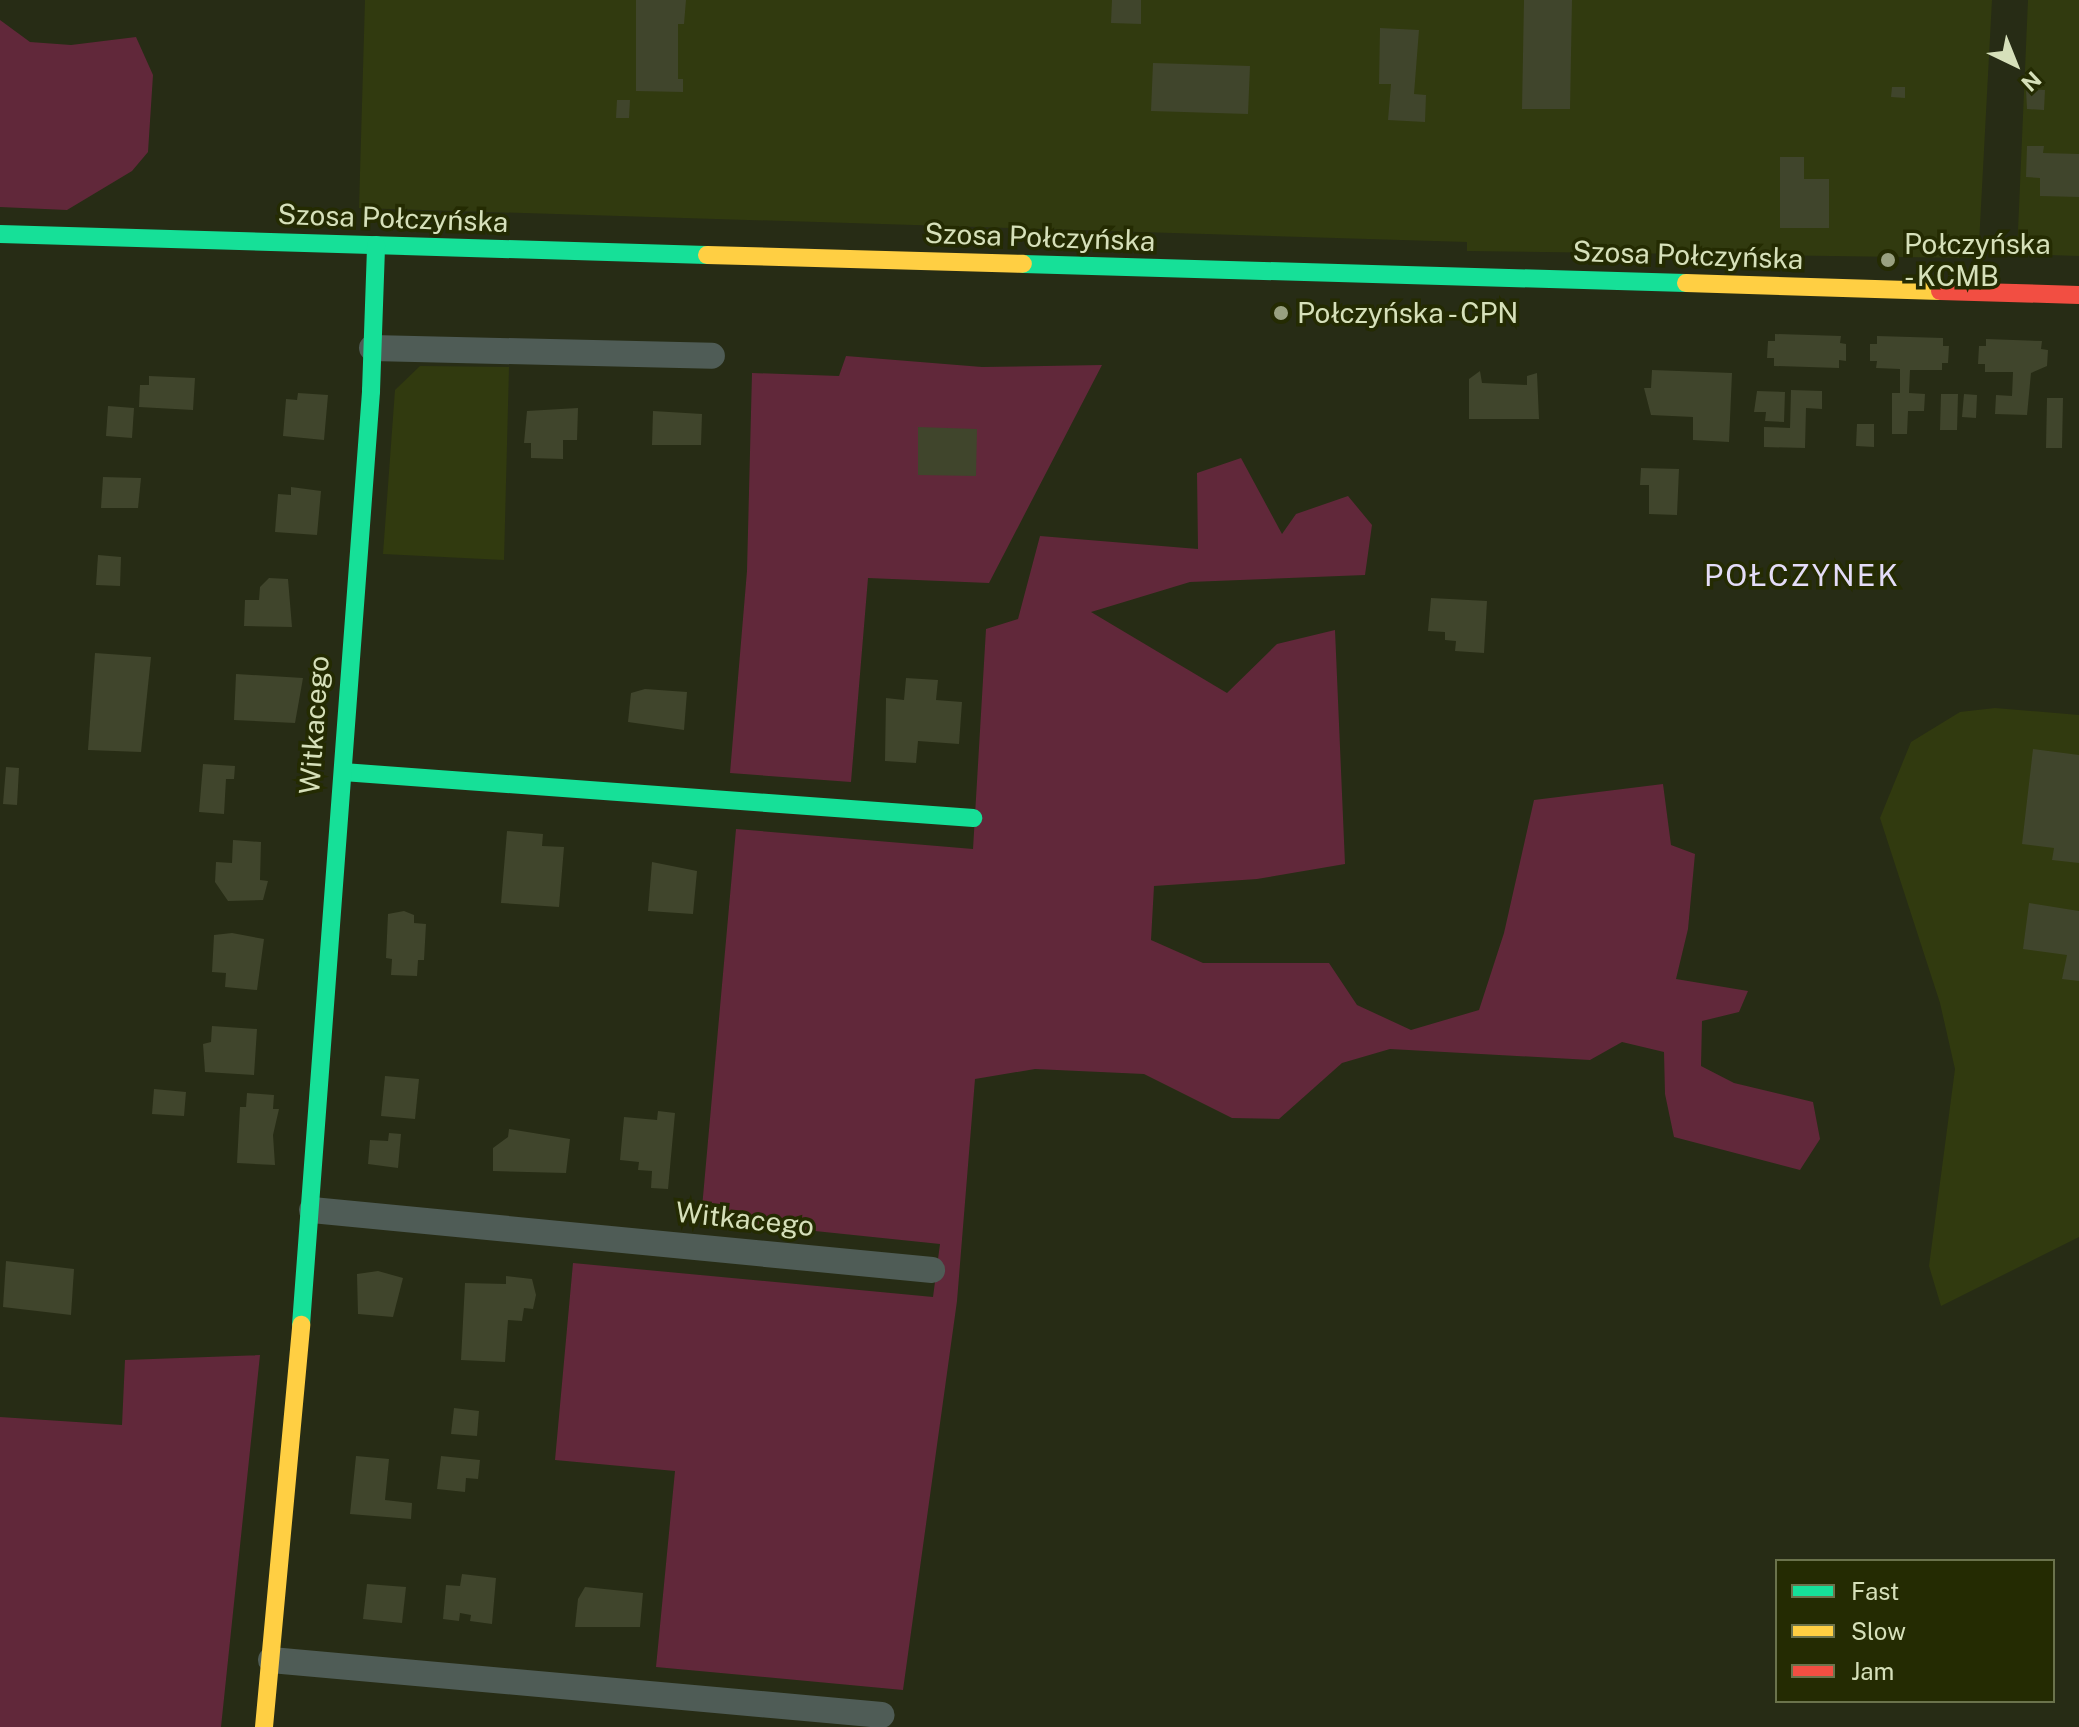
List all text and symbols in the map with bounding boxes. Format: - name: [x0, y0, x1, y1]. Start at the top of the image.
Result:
- north arrow: [1975, 24, 2055, 104]
- text: N: [2016, 66, 2047, 97]
- street label: Szosa Połczyńska: [277, 197, 509, 239]
- street label: Szosa Połczyńska: [924, 216, 1156, 258]
- place label: Połczyńska - KCMB: [1904, 227, 2051, 293]
- street label: Szosa Połczyńska: [1572, 234, 1804, 276]
- marker: Połczyńska - KCMB: [1879, 251, 1897, 269]
- place label: Połczyńska - CPN: [1297, 296, 1526, 330]
- marker: Połczyńska - CPN: [1272, 304, 1290, 322]
- district label: POŁCZYNEK: [1704, 557, 1900, 593]
- street label: Witkacego: [292, 654, 336, 796]
- street label: Witkacego: [674, 1195, 816, 1243]
- legend: [1775, 1559, 2055, 1703]
- text: Fast: [1851, 1577, 1899, 1605]
- text: Slow: [1851, 1617, 1906, 1645]
- text: Jam: [1851, 1657, 1894, 1685]

